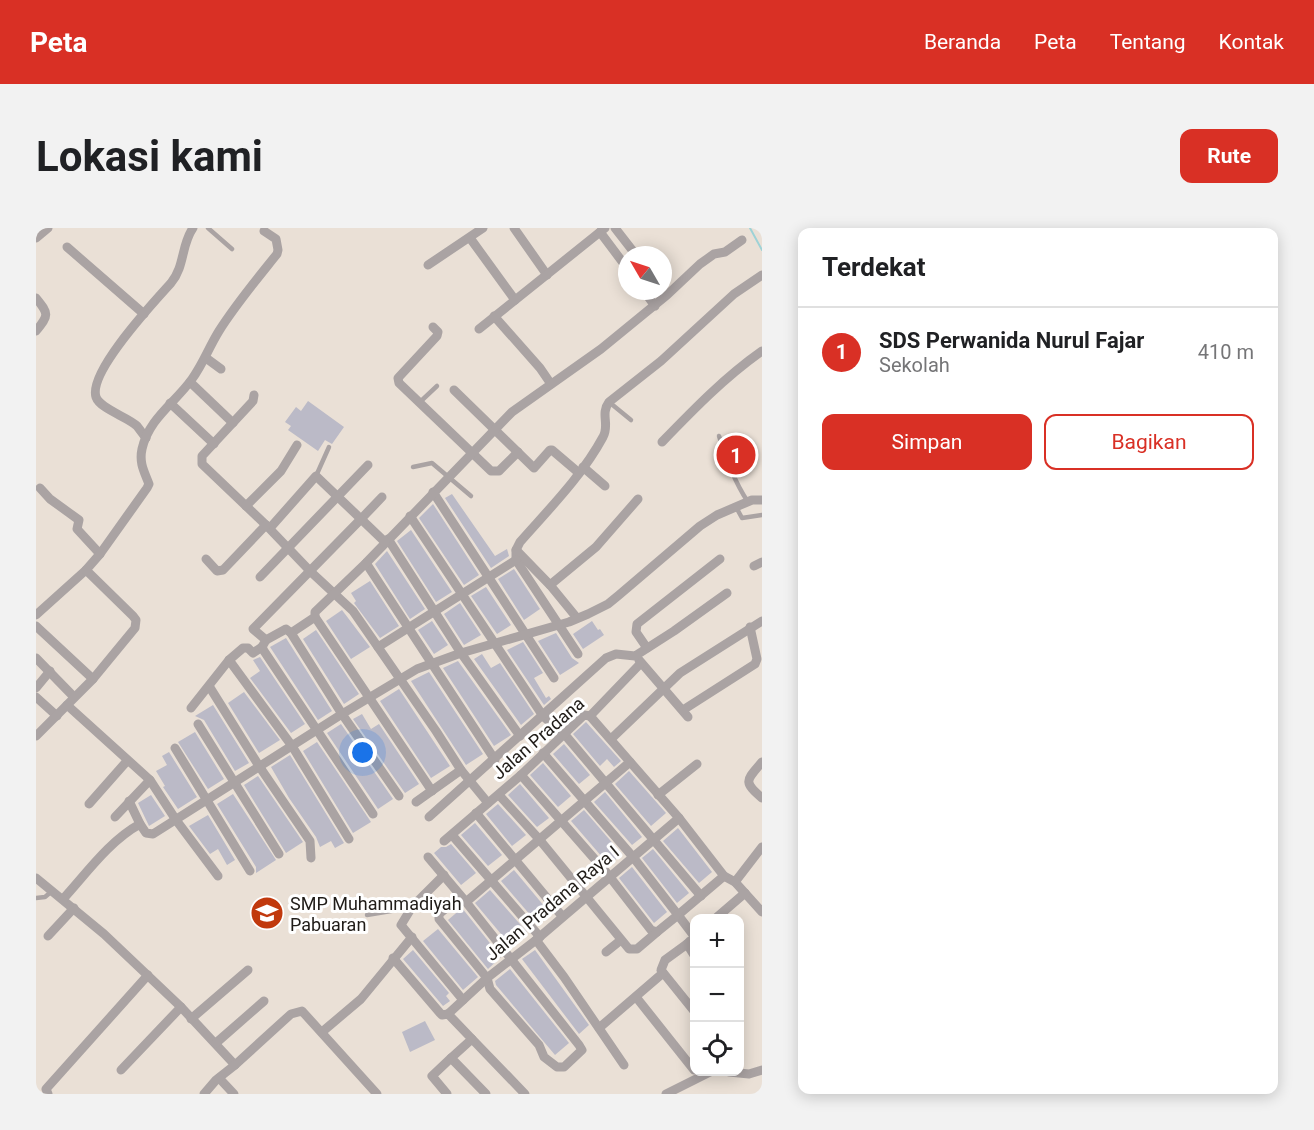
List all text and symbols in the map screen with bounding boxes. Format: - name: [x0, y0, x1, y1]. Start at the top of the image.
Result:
- text: Peta: [30, 26, 87, 59]
- text: Beranda: [924, 30, 1001, 54]
- text: Peta: [1034, 30, 1077, 54]
- text: Tentang: [1110, 30, 1186, 54]
- text: Kontak: [1219, 30, 1284, 54]
- button: Rute: [1180, 129, 1278, 183]
- text: Lokasi kami: [36, 132, 263, 181]
- north arrow: [618, 246, 672, 300]
- text: Terdekat: [822, 252, 926, 282]
- text: SDS Perwanida Nurul Fajar: [879, 328, 1144, 353]
- text: 1: [836, 340, 847, 364]
- text: 410 m: [1198, 340, 1254, 364]
- text: Sekolah: [879, 353, 950, 377]
- button: Simpan: [822, 414, 1032, 470]
- button: Bagikan: [1044, 414, 1254, 470]
- pin: 1: [716, 432, 756, 478]
- street label: Jalan Pradana: [488, 692, 588, 784]
- your location: [348, 738, 377, 767]
- street label: Jalan Pradana Raya I: [481, 841, 623, 965]
- place label: SMP Muhammadiyah Pabuaran: [290, 893, 462, 935]
- school or university icon: SMP Muhammadiyah Pabuaran: [249, 895, 285, 931]
- map controls: [690, 914, 744, 1076]
- button: +: [690, 914, 744, 968]
- button: −: [690, 968, 744, 1022]
- button: locate: [690, 1022, 744, 1076]

